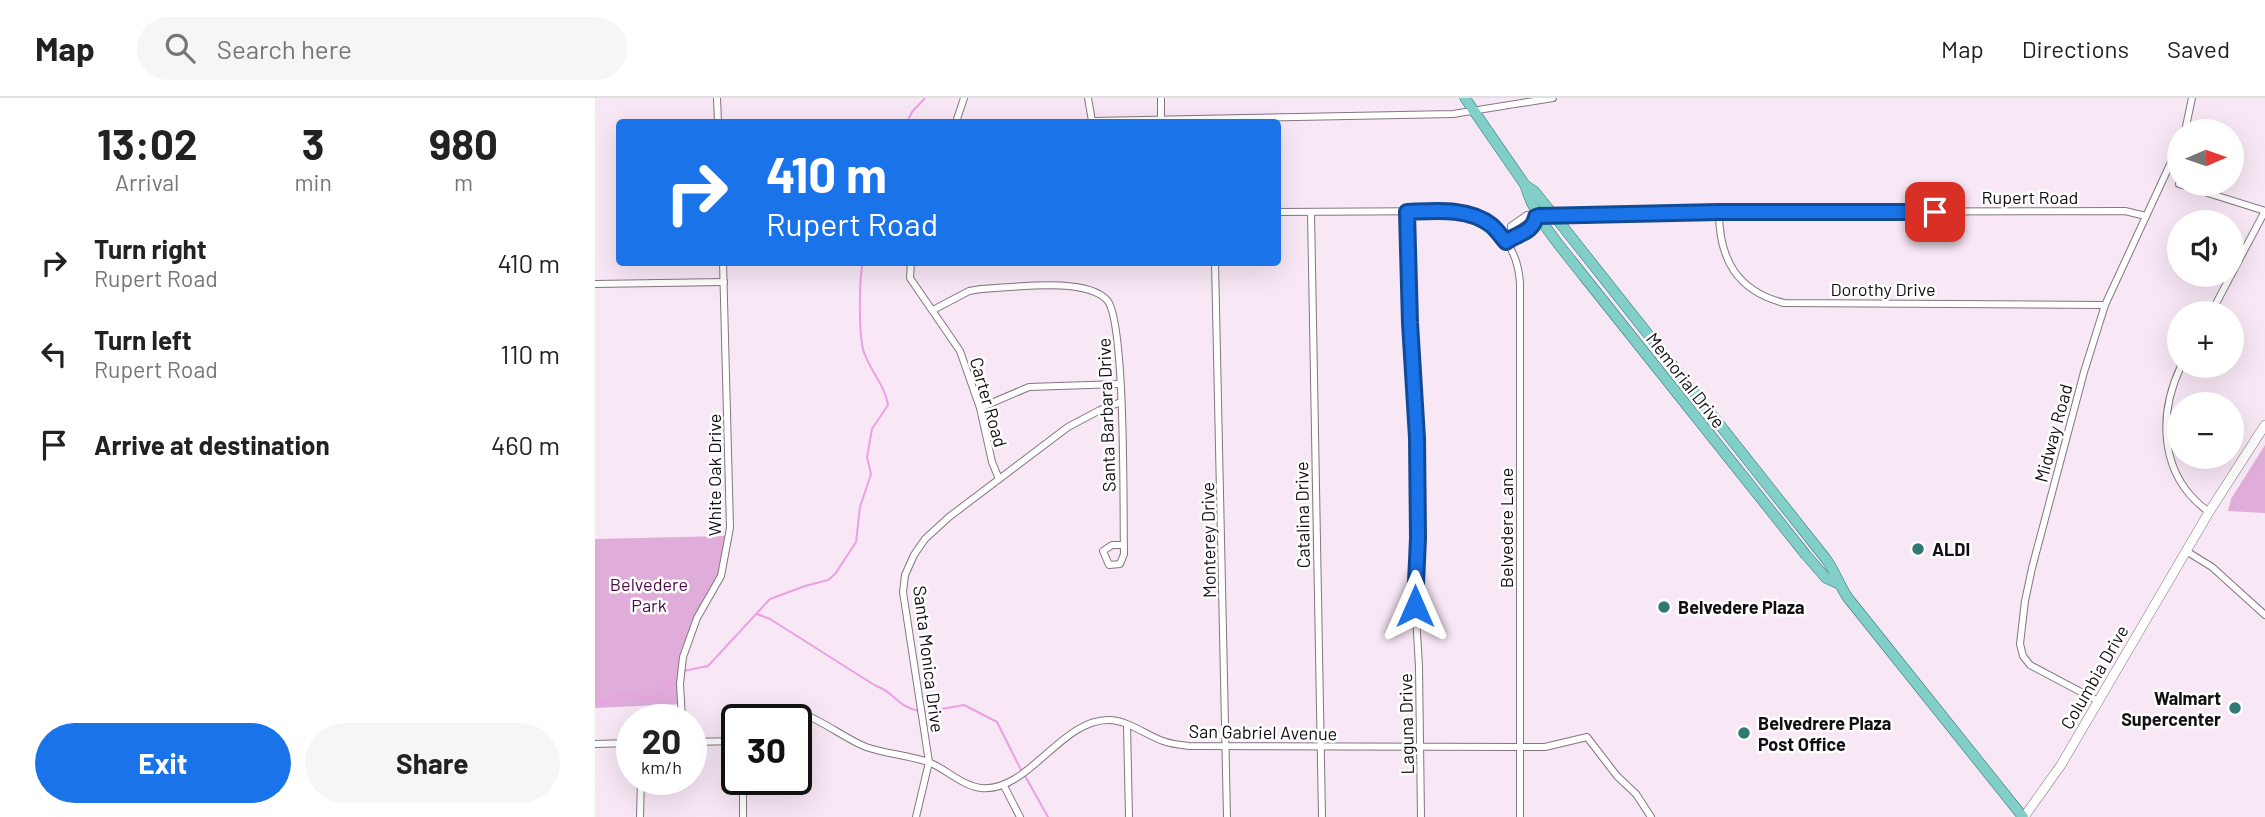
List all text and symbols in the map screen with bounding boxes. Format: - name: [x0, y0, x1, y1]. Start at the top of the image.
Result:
- search box: [137, 17, 627, 80]
- text: Map: [35, 28, 95, 68]
- icon: search: [161, 29, 199, 67]
- text: Search here: [217, 33, 352, 64]
- text: Map: [1941, 34, 1984, 63]
- text: Directions: [2022, 34, 2129, 63]
- text: Saved: [2167, 34, 2230, 63]
- text: 13:02: [97, 118, 197, 168]
- text: 3: [302, 118, 325, 168]
- text: 980: [429, 118, 498, 168]
- north arrow: [2167, 119, 2243, 196]
- map controls: [2167, 119, 2244, 469]
- text: 410 m: [766, 144, 887, 203]
- icon: right: [651, 147, 742, 238]
- text: Arrival: [115, 168, 179, 196]
- text: min: [295, 168, 332, 196]
- text: m: [454, 168, 473, 196]
- pin: [1905, 182, 1965, 242]
- street label: Rupert Road: [1982, 186, 2078, 208]
- icon: arrive: [1916, 193, 1954, 231]
- text: Rupert Road: [766, 204, 938, 242]
- button: sound: [2167, 210, 2244, 287]
- text: Turn right: [94, 233, 207, 264]
- icon: right: [35, 244, 73, 282]
- text: 410 m: [498, 247, 560, 278]
- text: Rupert Road: [94, 264, 218, 292]
- street label: Dorothy Drive: [1830, 278, 1936, 300]
- button: +: [2167, 301, 2244, 378]
- text: Turn left: [94, 324, 192, 355]
- street label: Memorial Drive: [1642, 328, 1730, 432]
- icon: left: [35, 335, 73, 373]
- text: 110 m: [500, 338, 560, 369]
- street label: Santa Barbara Drive: [1092, 338, 1120, 492]
- street label: Carter Road: [966, 354, 1012, 450]
- text: Rupert Road: [94, 355, 218, 383]
- street label: Midway Road: [2029, 381, 2077, 485]
- button: −: [2167, 392, 2244, 469]
- street label: White Oak Drive: [703, 414, 725, 536]
- icon: arrive: [35, 426, 73, 464]
- text: Arrive at destination: [94, 429, 330, 460]
- text: 460 m: [491, 429, 560, 460]
- street label: Catalina Drive: [1290, 461, 1314, 569]
- street label: Belvedere Lane: [1495, 468, 1517, 588]
- street label: Monterey Drive: [1196, 482, 1220, 598]
- place label: ALDI: [1932, 538, 1970, 560]
- marker: ALDI: [1910, 541, 1926, 557]
- position arrow: [1378, 569, 1452, 643]
- park label: Belvedere Park: [610, 573, 688, 616]
- street label: Santa Monica Drive: [909, 584, 949, 734]
- place label: Belvedere Plaza: [1678, 596, 1805, 618]
- marker: Belvedere Plaza: [1656, 599, 1672, 615]
- street label: Columbia Drive: [2055, 621, 2133, 733]
- street label: Laguna Drive: [1394, 673, 1418, 775]
- place label: Walmart Supercenter: [2121, 687, 2221, 730]
- marker: Walmart Supercenter: [2227, 700, 2243, 716]
- speed limit sign: 30: [721, 704, 812, 795]
- place label: Belvedrere Plaza Post Office: [1758, 712, 1891, 755]
- text: 20: [642, 719, 681, 761]
- street label: San Gabriel Avenue: [1189, 720, 1337, 744]
- button: Exit: [35, 723, 291, 803]
- button: Share: [305, 723, 560, 803]
- marker: Belvedrere Plaza Post Office: [1736, 725, 1752, 741]
- text: km/h: [641, 756, 682, 778]

